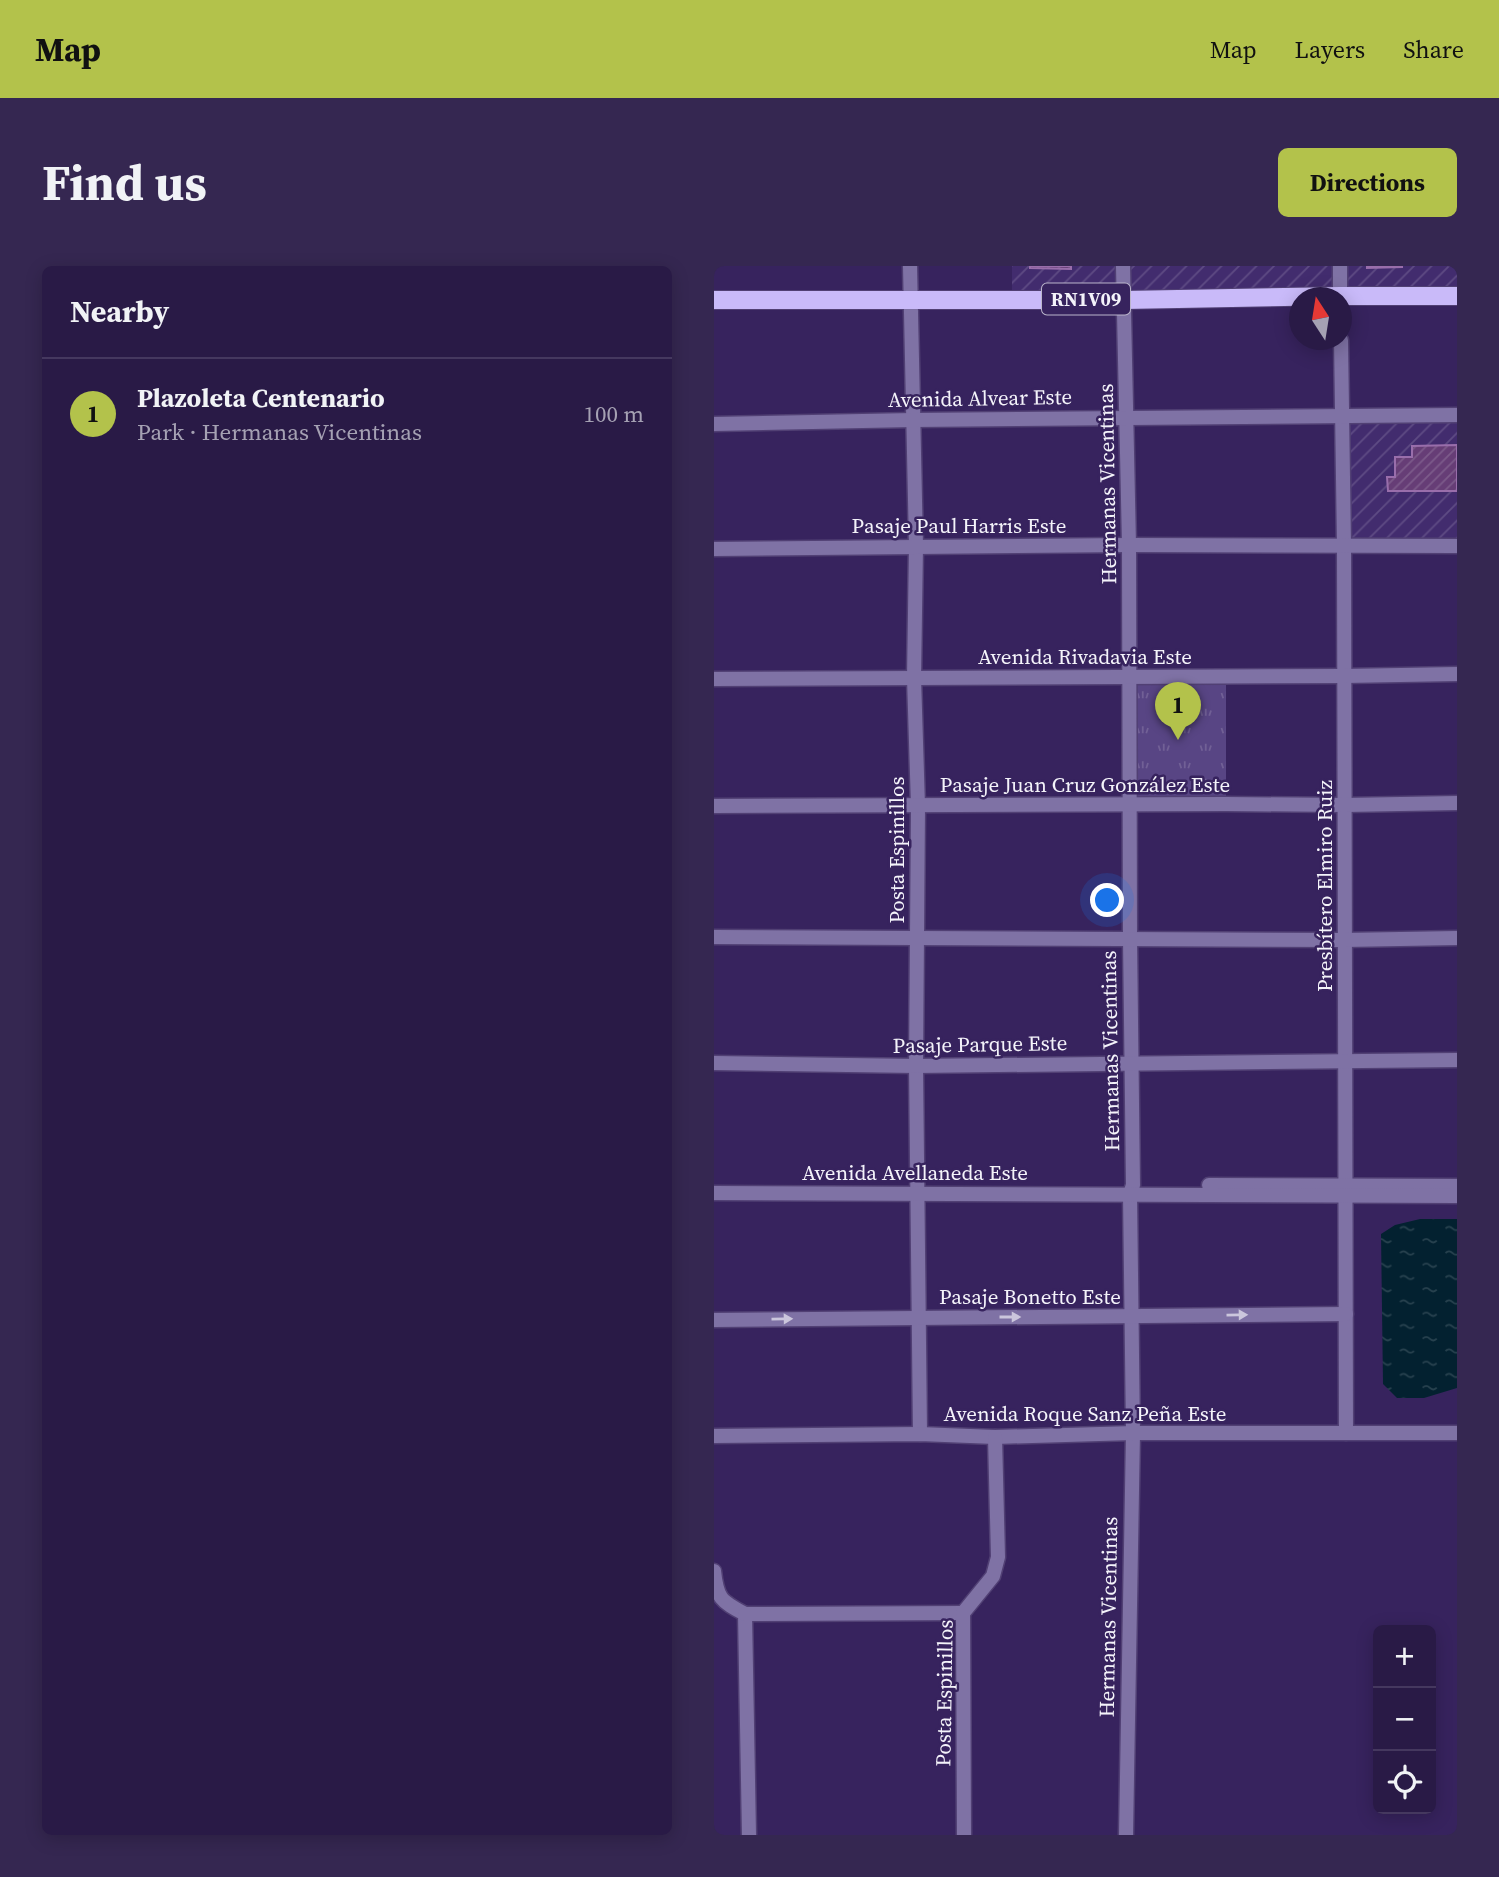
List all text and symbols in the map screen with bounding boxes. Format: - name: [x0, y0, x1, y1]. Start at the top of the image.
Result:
- text: Map: [35, 27, 101, 72]
- text: Map: [1210, 33, 1257, 66]
- text: Layers: [1295, 33, 1365, 66]
- text: Share: [1403, 33, 1464, 66]
- button: Directions: [1278, 148, 1457, 217]
- text: Find us: [42, 149, 207, 216]
- road number: RN1V09: [1042, 284, 1130, 314]
- north arrow: [1289, 287, 1352, 350]
- text: Nearby: [70, 291, 169, 332]
- text: Plazoleta Centenario: [137, 380, 385, 416]
- street label: Avenida Alvear Este: [888, 382, 1072, 414]
- street label: Hermanas Vicentinas: [1091, 383, 1123, 585]
- text: 1: [87, 398, 99, 430]
- text: 100 m: [583, 398, 644, 430]
- text: Park · Hermanas Vicentinas: [137, 416, 422, 448]
- street label: Pasaje Paul Harris Este: [852, 511, 1066, 540]
- street label: Avenida Rivadavia Este: [978, 642, 1192, 671]
- pin: 1: [1155, 682, 1201, 740]
- street label: Pasaje Juan Cruz González Este: [940, 770, 1230, 799]
- street label: Posta Espinillos: [882, 776, 911, 924]
- street label: Presbítero Elmiro Ruiz: [1310, 779, 1339, 992]
- your location: [1090, 883, 1124, 917]
- street label: Hermanas Vicentinas: [1094, 950, 1126, 1152]
- street label: Pasaje Parque Este: [892, 1028, 1068, 1060]
- street label: Avenida Avellaneda Este: [802, 1158, 1028, 1187]
- street label: Pasaje Bonetto Este: [939, 1282, 1121, 1311]
- one-way arrow: [1226, 1310, 1248, 1321]
- one-way arrow: [999, 1311, 1021, 1323]
- one-way arrow: [771, 1313, 793, 1325]
- street label: Avenida Roque Sanz Peña Este: [944, 1399, 1226, 1428]
- street label: Hermanas Vicentinas: [1092, 1516, 1124, 1718]
- street label: Posta Espinillos: [928, 1619, 960, 1767]
- map controls: [1373, 1625, 1436, 1814]
- button: +: [1373, 1625, 1436, 1688]
- button: −: [1373, 1688, 1436, 1751]
- button: locate: [1373, 1751, 1436, 1814]

